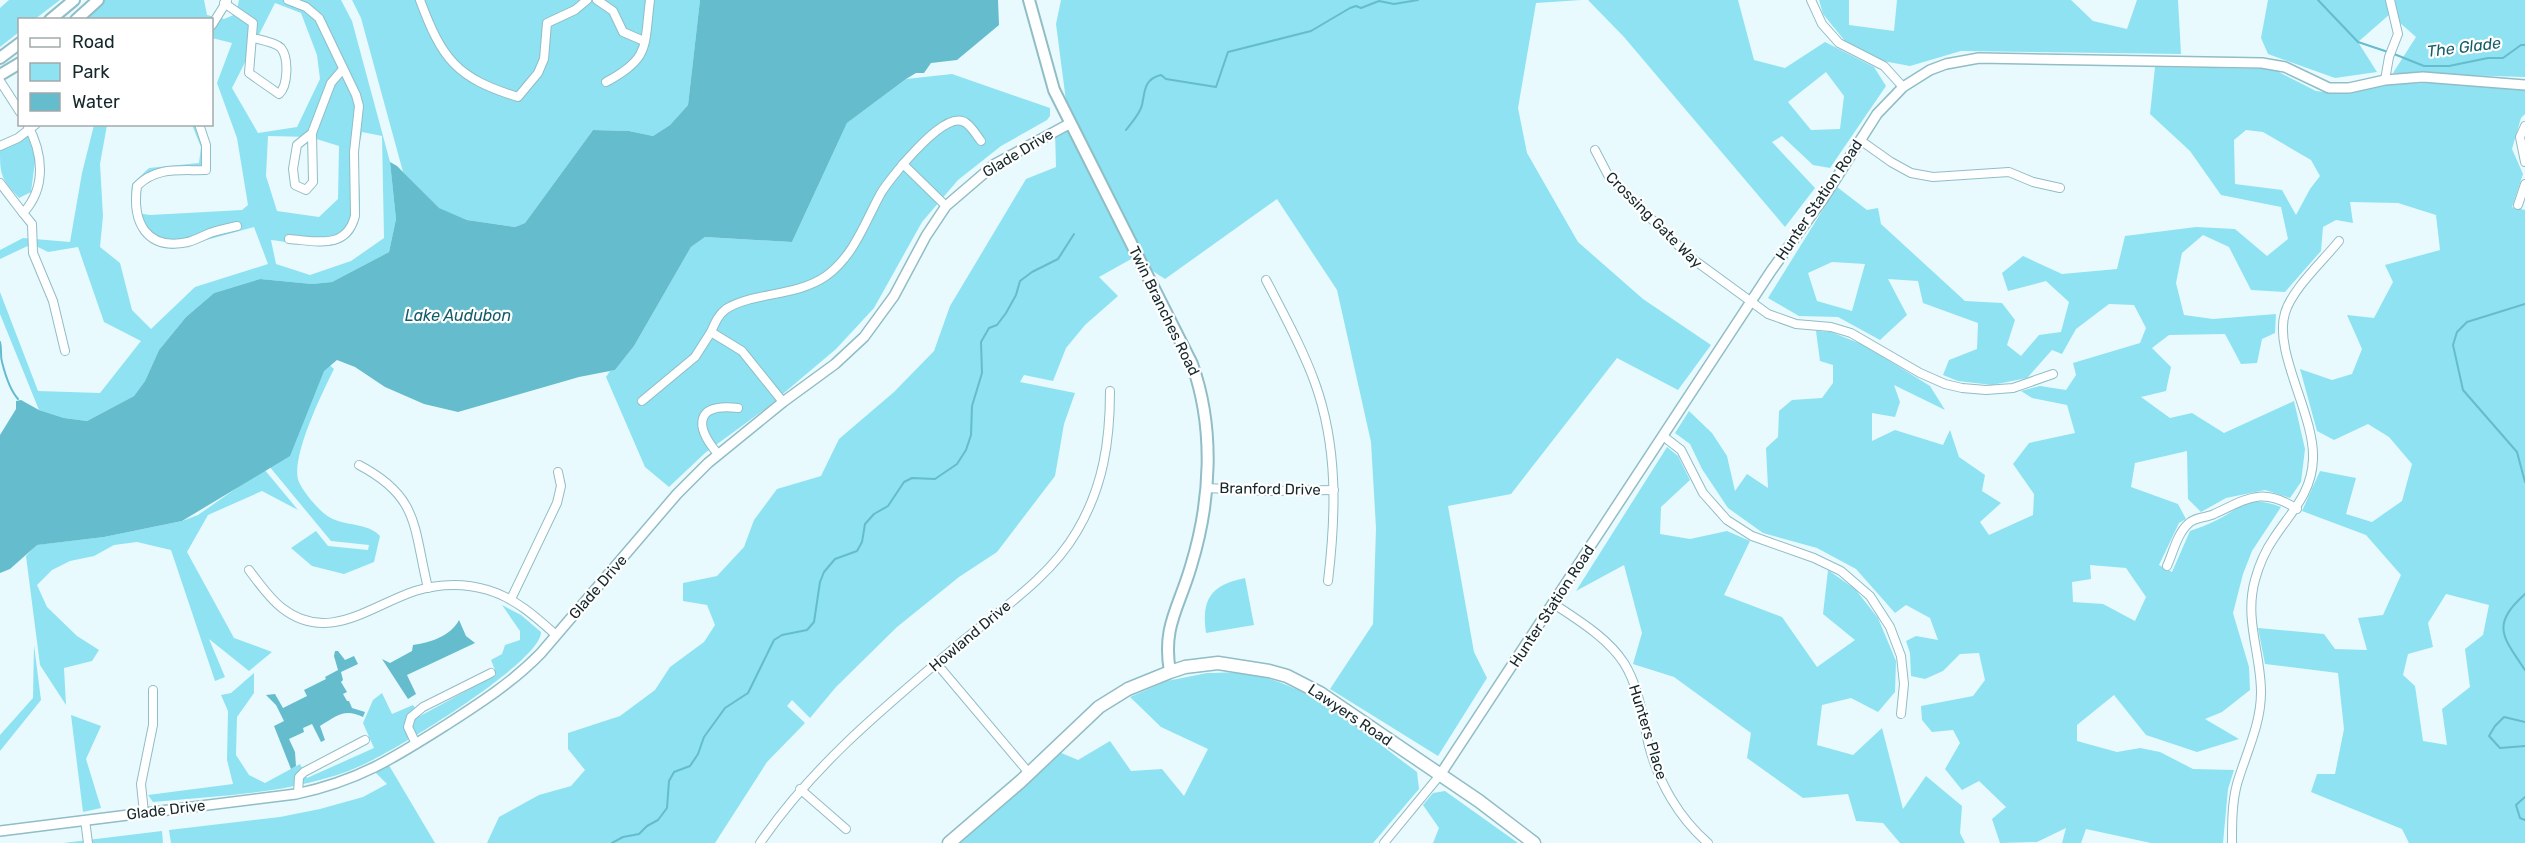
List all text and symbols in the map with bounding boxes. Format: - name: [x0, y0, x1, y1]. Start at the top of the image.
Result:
- legend: [18, 18, 213, 126]
- text: Road: [72, 31, 115, 53]
- water label: The Glade: [2426, 33, 2502, 61]
- text: Park: [72, 61, 110, 83]
- text: Water: [72, 91, 120, 113]
- street label: Glade Drive: [979, 125, 1057, 181]
- street label: Hunter Station Road: [1772, 136, 1866, 264]
- street label: Crossing Gate Way: [1602, 168, 1706, 272]
- street label: Twin Branches Road: [1125, 243, 1203, 379]
- water label: Lake Audubon: [405, 306, 511, 325]
- street label: Branford Drive: [1219, 479, 1321, 499]
- street label: Hunter Station Road: [1506, 542, 1598, 670]
- street label: Glade Drive: [565, 551, 631, 623]
- street label: Howland Drive: [926, 597, 1014, 675]
- street label: Lawyers Road: [1304, 680, 1396, 750]
- street label: Hunters Place: [1625, 682, 1671, 782]
- street label: Glade Drive: [126, 796, 206, 824]

